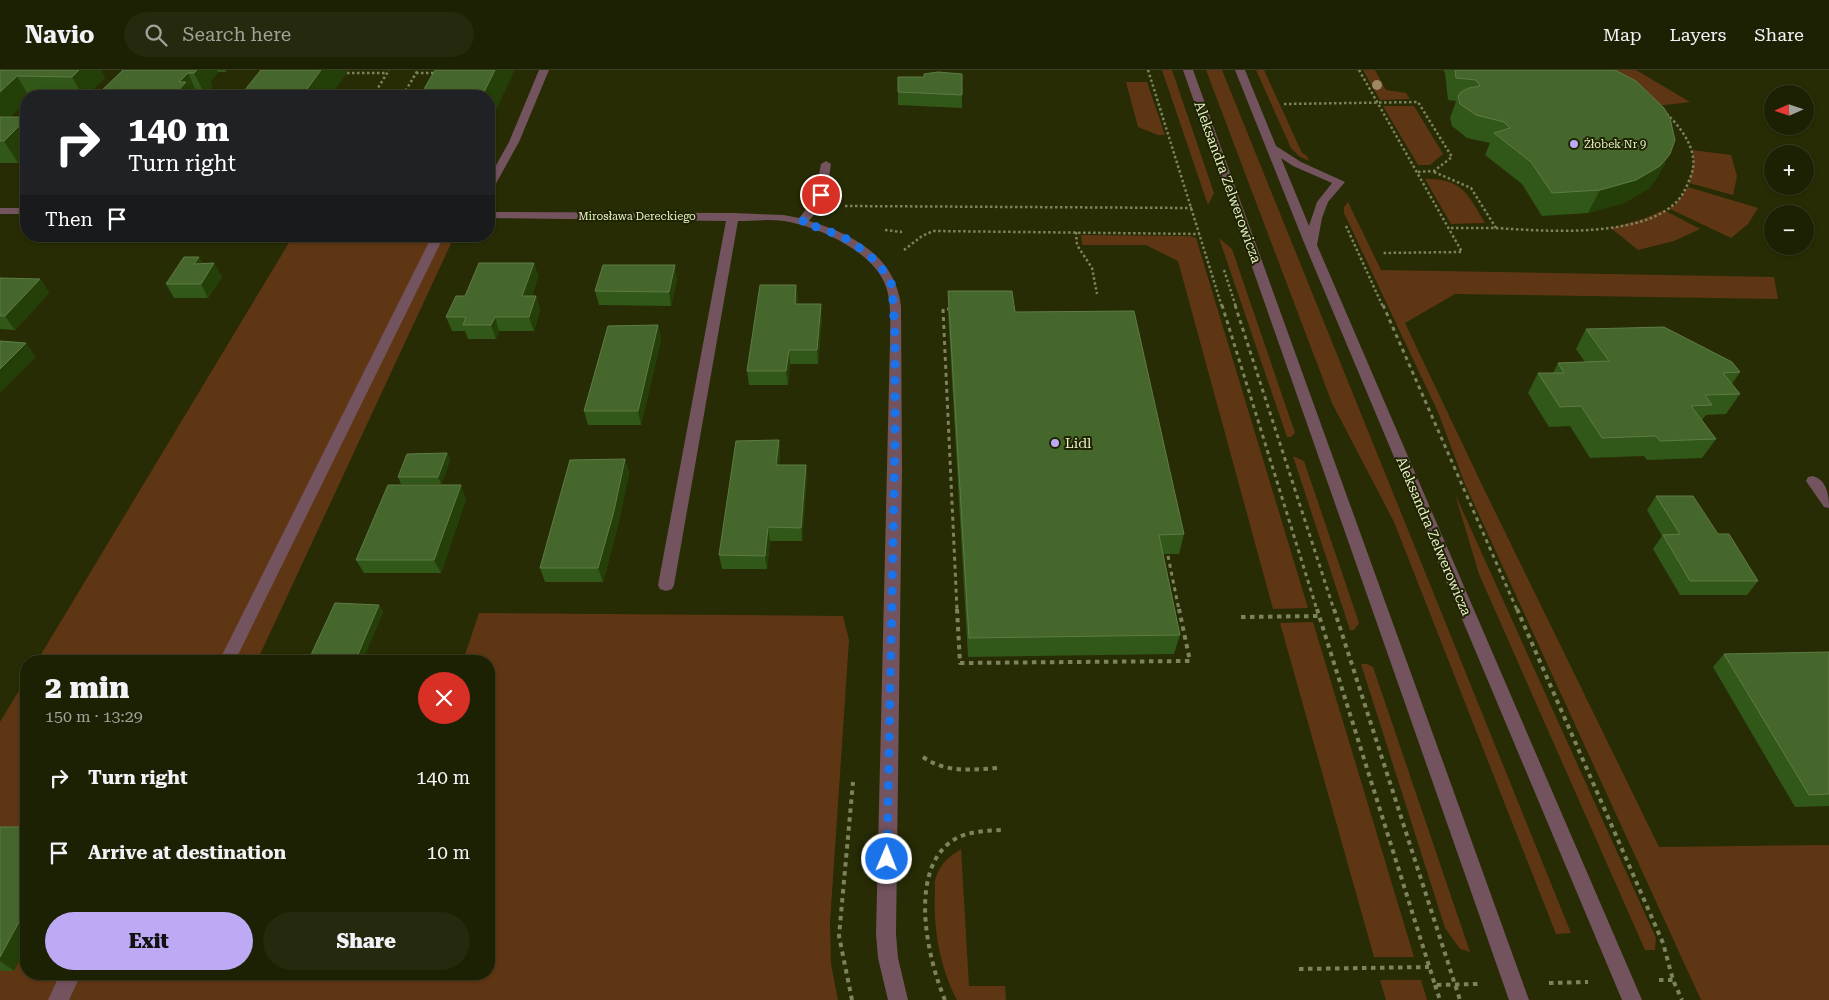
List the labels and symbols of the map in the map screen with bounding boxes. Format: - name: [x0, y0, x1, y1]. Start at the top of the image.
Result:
- north arrow: [1764, 85, 1814, 135]
- street label: Aleksandra Zelwerowicza: [1191, 99, 1265, 266]
- place label: Żłobek Nr 9: [1584, 137, 1646, 151]
- marker: Żłobek Nr 9: [1568, 138, 1580, 150]
- pin: [800, 174, 842, 216]
- street label: Mirosława Dereckiego: [578, 210, 696, 223]
- place label: Lidl: [1065, 435, 1092, 451]
- marker: Lidl: [1049, 437, 1061, 449]
- street label: Aleksandra Zelwerowicza: [1393, 454, 1475, 618]
- position arrow: [860, 832, 912, 884]

